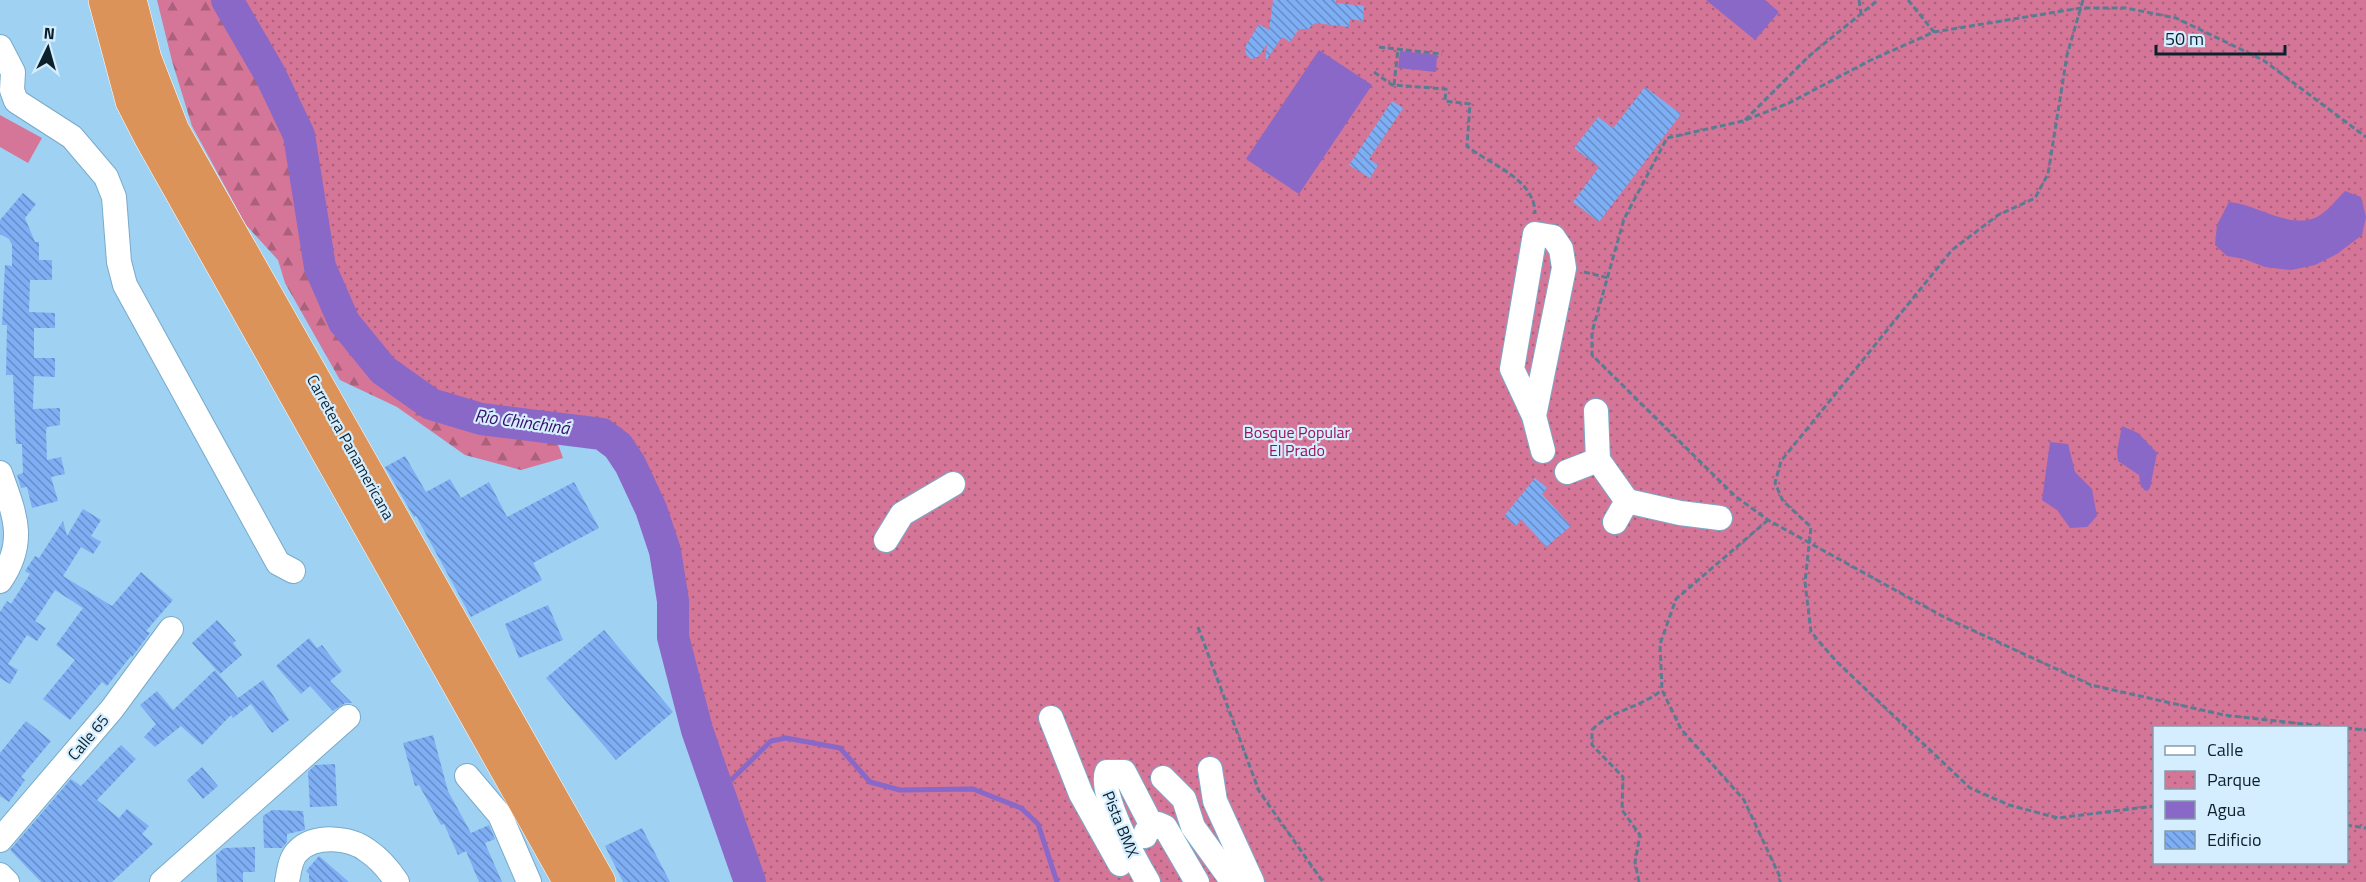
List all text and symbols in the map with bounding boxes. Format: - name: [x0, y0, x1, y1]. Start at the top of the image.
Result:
- north arrow: [18, 18, 78, 78]
- scale bar: [2156, 18, 2285, 56]
- text: N: [43, 21, 56, 45]
- text: 50 m: [2165, 25, 2204, 52]
- street label: Carretera Panamericana: [301, 370, 401, 524]
- water label: Río Chinchiná: [473, 401, 573, 442]
- park label: Bosque Popular El Prado: [1244, 420, 1351, 462]
- street label: Calle 65: [62, 709, 114, 765]
- legend: [2153, 726, 2348, 864]
- text: Calle: [2207, 736, 2243, 763]
- text: Parque: [2207, 766, 2261, 793]
- street label: Pista BMX: [1097, 787, 1145, 861]
- text: Agua: [2207, 796, 2245, 823]
- text: Edificio: [2207, 826, 2261, 853]

